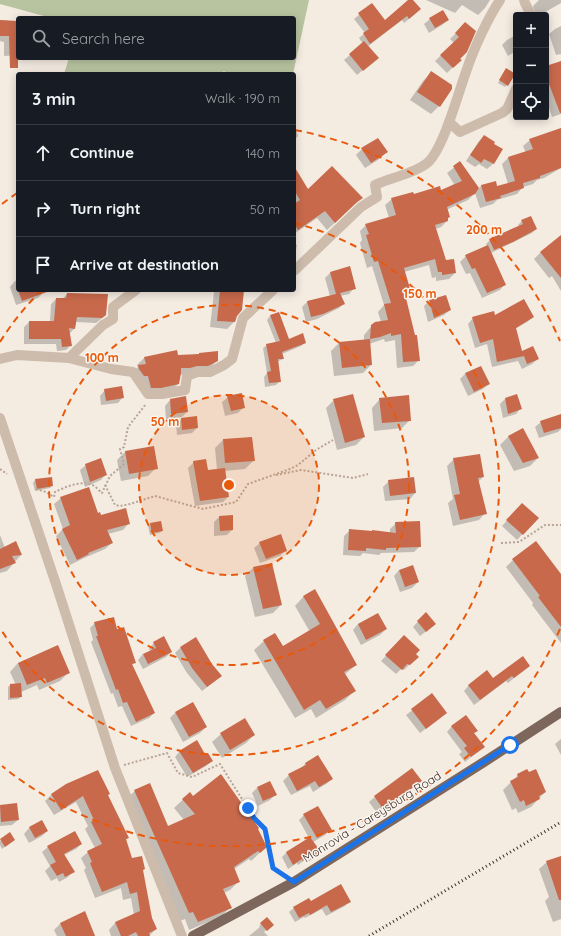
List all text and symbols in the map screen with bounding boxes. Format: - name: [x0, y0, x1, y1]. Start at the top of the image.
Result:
- map controls: [513, 12, 549, 120]
- button: +: [513, 12, 549, 48]
- search box: [16, 16, 296, 60]
- icon: search: [30, 27, 52, 49]
- text: Search here: [62, 29, 145, 48]
- button: −: [513, 48, 549, 84]
- button: locate: [513, 84, 549, 120]
- text: 3 min: [32, 88, 76, 109]
- text: Walk · 190 m: [205, 90, 280, 106]
- icon: ahead: [32, 142, 54, 164]
- text: Continue: [70, 143, 134, 162]
- text: 140 m: [245, 145, 280, 161]
- icon: right: [32, 198, 54, 220]
- text: Turn right: [70, 199, 141, 218]
- text: 50 m: [250, 201, 280, 217]
- text: 200 m: [466, 222, 502, 237]
- icon: arrive: [32, 254, 54, 276]
- text: Arrive at destination: [70, 255, 219, 274]
- text: 150 m: [403, 286, 437, 301]
- text: 100 m: [85, 350, 119, 365]
- text: 50 m: [151, 414, 179, 429]
- centre of rings: [222, 478, 236, 492]
- route start: [501, 736, 519, 754]
- street label: Monrovia - Careysburg Road: [300, 768, 444, 866]
- route end: [239, 799, 257, 817]

